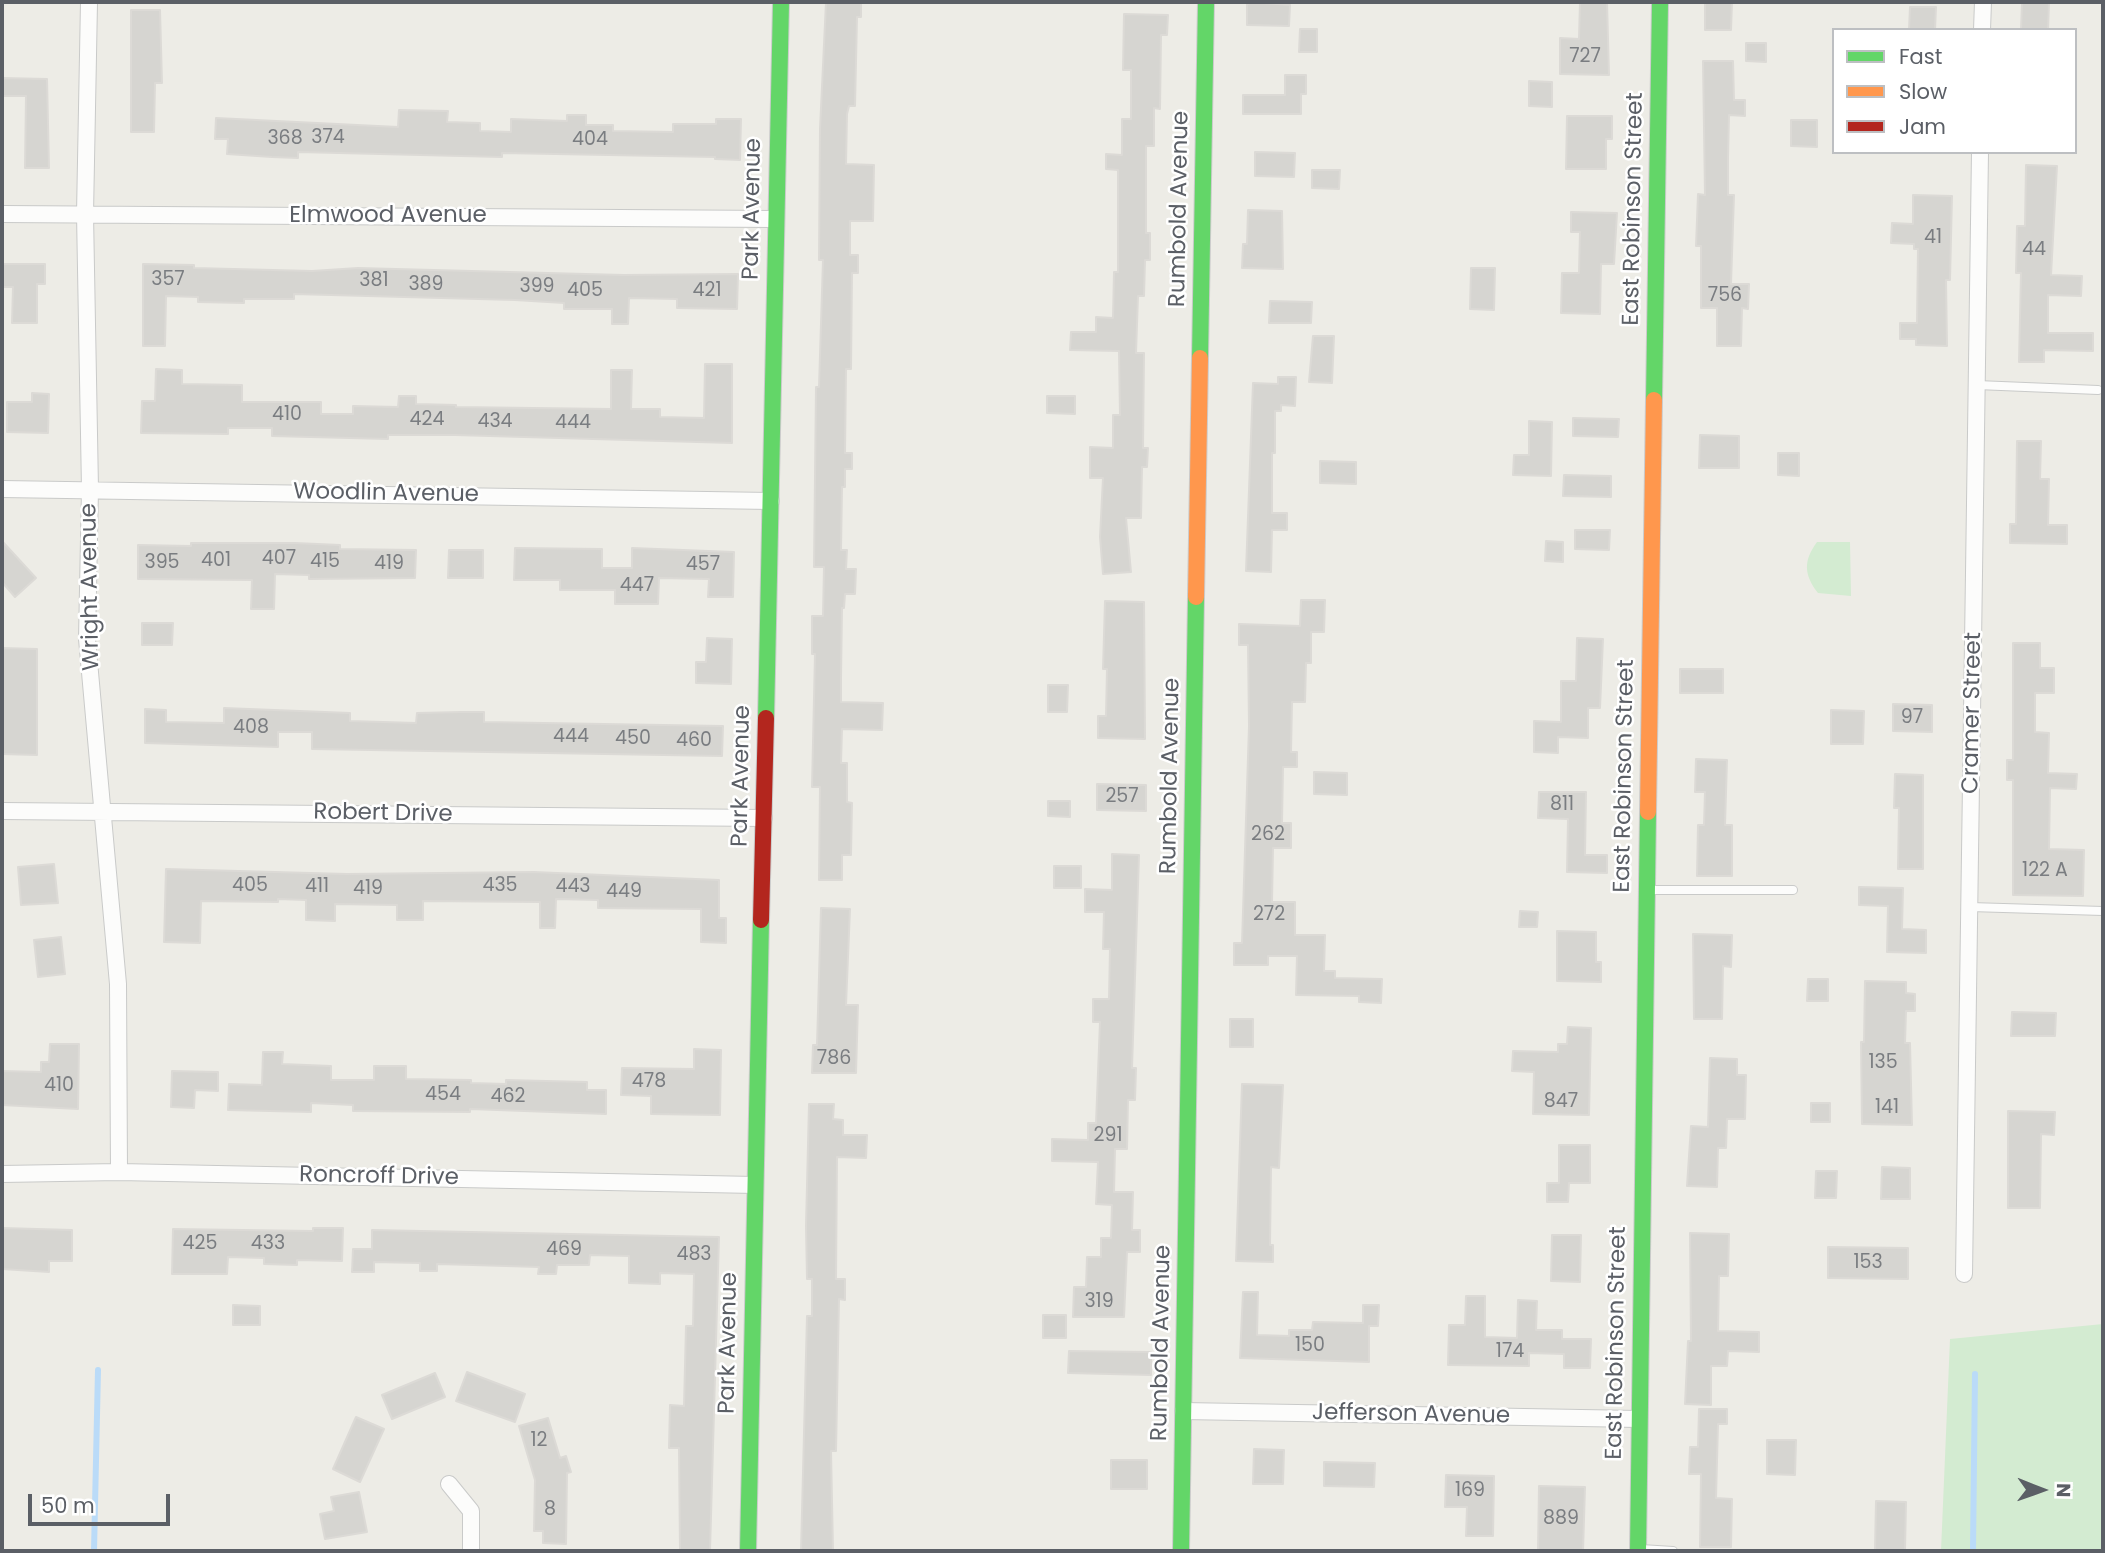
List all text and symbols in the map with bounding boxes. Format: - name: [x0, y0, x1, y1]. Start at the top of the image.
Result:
- legend: [1832, 28, 2077, 154]
- text: Fast: [1899, 42, 1942, 71]
- house number: 727: [1569, 46, 1601, 68]
- text: Slow: [1899, 77, 1947, 106]
- street label: East Robinson Street: [1618, 92, 1650, 326]
- street label: Rumbold Avenue: [1164, 111, 1196, 307]
- text: Jam: [1899, 112, 1946, 141]
- house number: 374: [311, 127, 345, 149]
- house number: 368: [267, 128, 303, 150]
- house number: 404: [572, 129, 608, 151]
- street label: Park Avenue: [738, 138, 768, 280]
- street label: Elmwood Avenue: [289, 202, 487, 230]
- house number: 41: [1924, 227, 1942, 249]
- house number: 44: [2022, 239, 2046, 261]
- house number: 357: [151, 269, 185, 291]
- house number: 381: [359, 270, 389, 292]
- house number: 389: [408, 274, 444, 296]
- house number: 399: [519, 276, 555, 298]
- house number: 405: [567, 280, 603, 302]
- house number: 421: [693, 280, 721, 302]
- house number: 756: [1708, 285, 1742, 307]
- house number: 410: [272, 404, 302, 426]
- house number: 424: [410, 409, 444, 431]
- house number: 434: [477, 411, 513, 433]
- house number: 444: [555, 412, 591, 434]
- street label: Woodlin Avenue: [293, 479, 479, 509]
- street label: Wright Avenue: [76, 503, 106, 671]
- house number: 407: [262, 548, 296, 570]
- house number: 401: [201, 550, 231, 572]
- house number: 415: [310, 551, 340, 573]
- house number: 395: [144, 552, 180, 574]
- house number: 419: [374, 553, 404, 575]
- house number: 457: [686, 554, 720, 576]
- house number: 447: [620, 575, 654, 597]
- street label: Cramer Street: [1958, 632, 1988, 794]
- street label: East Robinson Street: [1609, 659, 1641, 893]
- street label: Rumbold Avenue: [1155, 678, 1187, 874]
- street label: Park Avenue: [727, 705, 757, 847]
- house number: 97: [1901, 707, 1923, 729]
- house number: 408: [233, 717, 269, 739]
- house number: 444: [553, 726, 589, 748]
- house number: 450: [615, 728, 651, 750]
- house number: 460: [676, 730, 712, 752]
- house number: 257: [1105, 786, 1139, 808]
- house number: 811: [1550, 794, 1574, 816]
- street label: Robert Drive: [313, 799, 453, 829]
- house number: 262: [1251, 824, 1285, 846]
- house number: 122 A: [2022, 860, 2068, 882]
- house number: 405: [232, 875, 268, 897]
- house number: 435: [482, 875, 518, 897]
- house number: 411: [305, 876, 329, 898]
- house number: 443: [555, 876, 591, 898]
- house number: 419: [353, 878, 383, 900]
- house number: 449: [606, 881, 642, 903]
- house number: 272: [1253, 904, 1285, 926]
- house number: 786: [817, 1048, 851, 1070]
- house number: 135: [1868, 1052, 1898, 1074]
- house number: 478: [632, 1071, 666, 1093]
- house number: 410: [44, 1075, 74, 1097]
- house number: 454: [425, 1084, 461, 1106]
- house number: 462: [491, 1086, 525, 1108]
- house number: 847: [1544, 1091, 1578, 1113]
- house number: 141: [1875, 1097, 1899, 1119]
- house number: 291: [1094, 1125, 1122, 1147]
- street label: Roncroff Drive: [299, 1162, 459, 1192]
- street label: East Robinson Street: [1601, 1226, 1633, 1460]
- house number: 425: [183, 1233, 217, 1255]
- house number: 433: [251, 1233, 285, 1255]
- house number: 469: [546, 1239, 582, 1261]
- house number: 483: [676, 1244, 712, 1266]
- street label: Rumbold Avenue: [1146, 1245, 1178, 1441]
- house number: 153: [1853, 1252, 1883, 1274]
- street label: Park Avenue: [714, 1272, 744, 1414]
- house number: 319: [1084, 1291, 1114, 1313]
- house number: 150: [1295, 1335, 1325, 1357]
- house number: 174: [1496, 1341, 1524, 1363]
- street label: Jefferson Avenue: [1312, 1399, 1510, 1431]
- house number: 12: [530, 1430, 548, 1452]
- north arrow: [2007, 1455, 2077, 1525]
- scale bar: [32, 1480, 173, 1524]
- house number: 169: [1455, 1480, 1485, 1502]
- text: N: [2050, 1483, 2077, 1498]
- text: 50 m: [41, 1491, 95, 1520]
- house number: 8: [544, 1499, 556, 1521]
- house number: 889: [1543, 1508, 1579, 1530]

